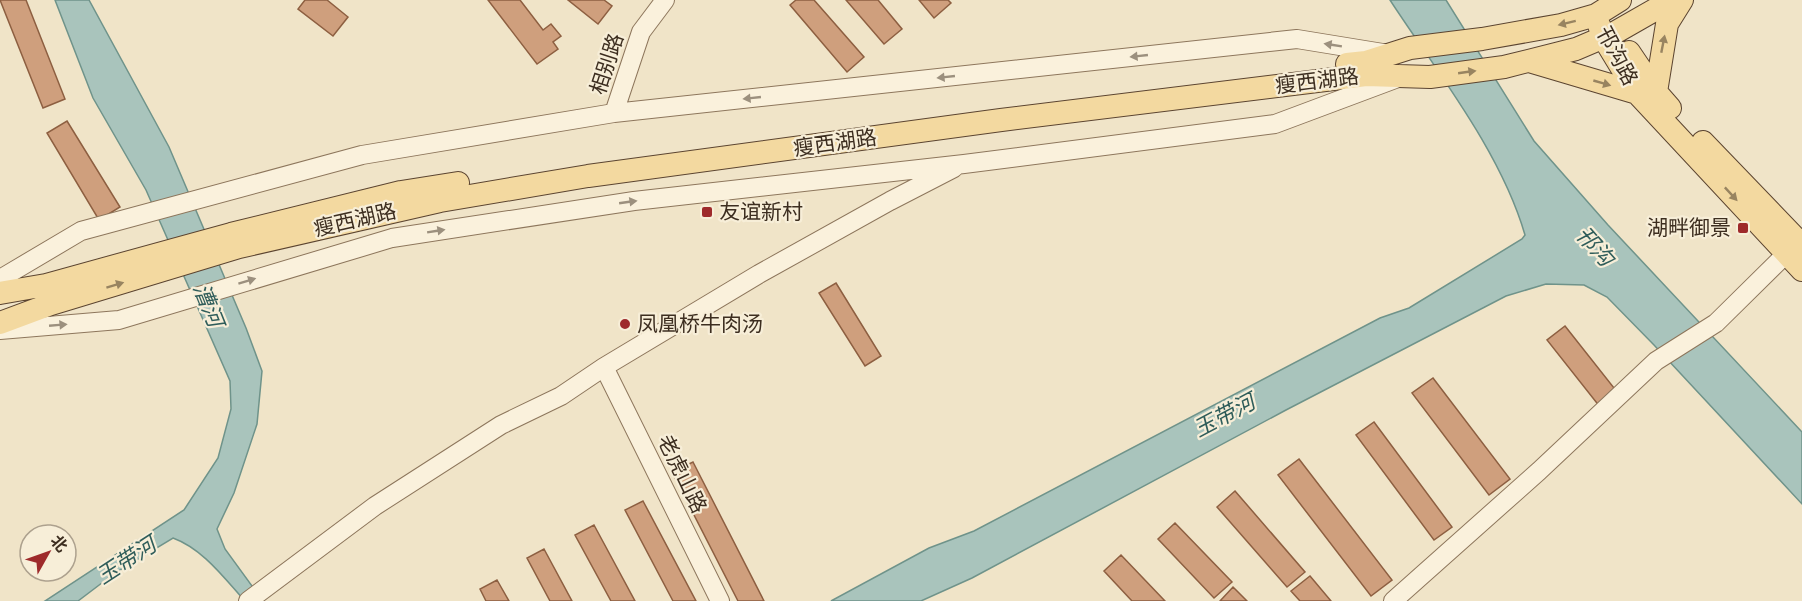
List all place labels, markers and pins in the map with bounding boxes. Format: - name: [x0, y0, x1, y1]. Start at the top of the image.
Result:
- place label: 友谊新村: [719, 197, 803, 225]
- marker: 友谊新村: [700, 205, 714, 219]
- place label: 湖畔御景: [1647, 213, 1731, 241]
- marker: 湖畔御景: [1736, 221, 1750, 235]
- place label: 凤凰桥牛肉汤: [637, 309, 763, 337]
- marker: 凤凰桥牛肉汤: [618, 317, 632, 331]

